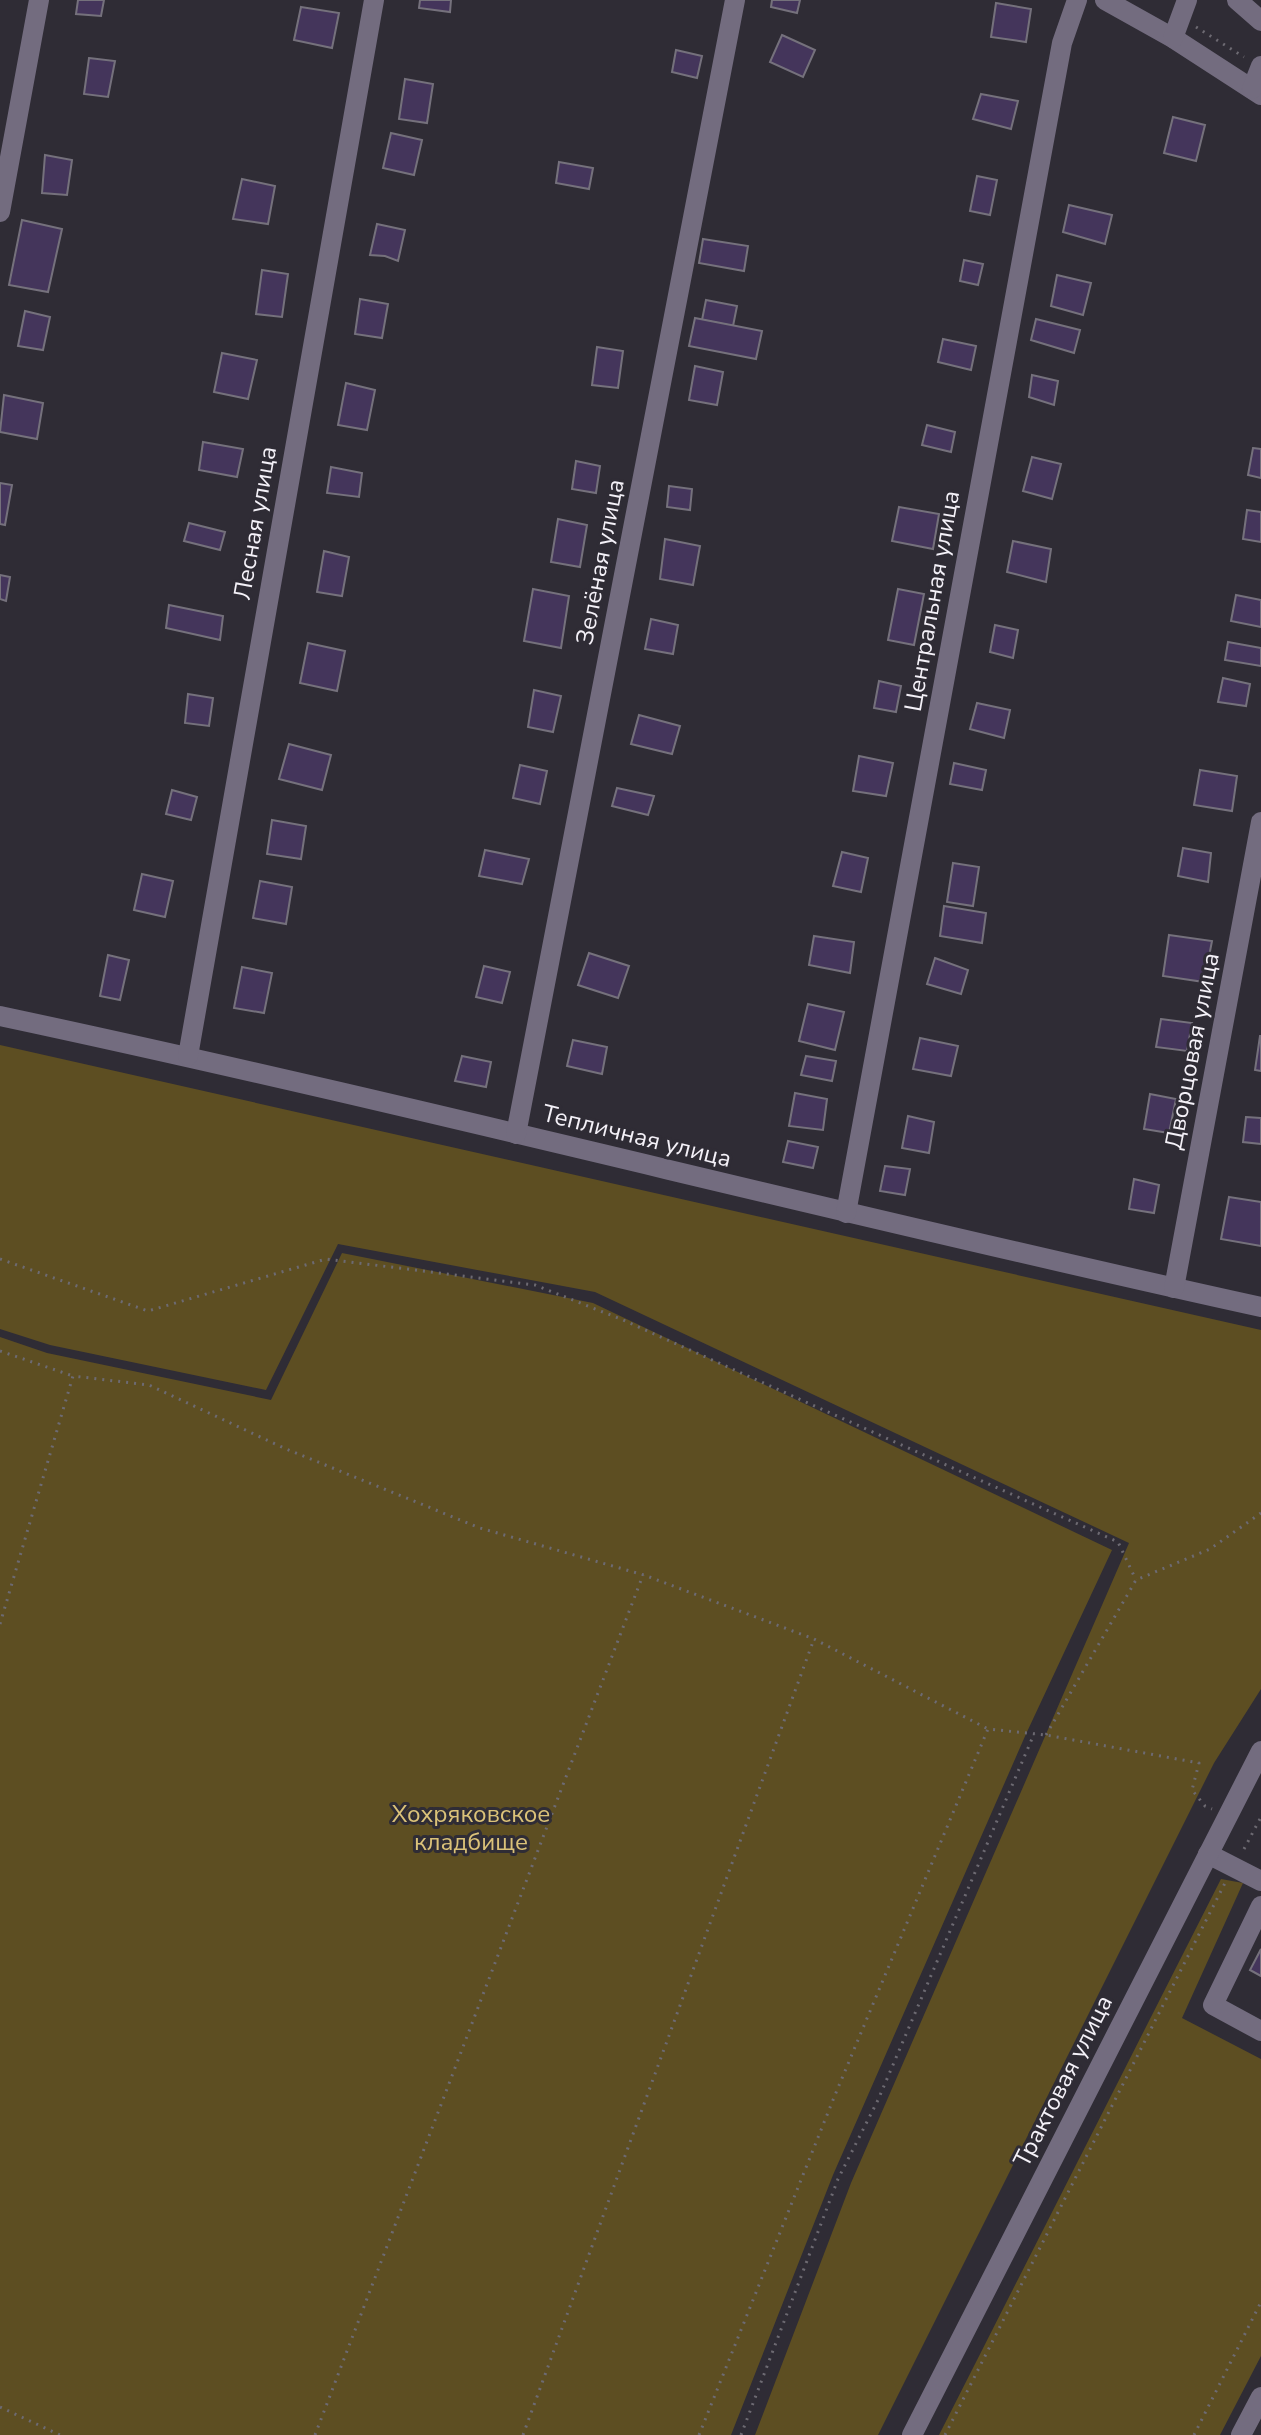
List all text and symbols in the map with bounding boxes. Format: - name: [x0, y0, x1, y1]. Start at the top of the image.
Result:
- street label: Лесная улица: [226, 444, 284, 602]
- street label: Зелёная улица: [568, 476, 632, 648]
- street label: Центральная улица: [897, 488, 967, 714]
- street label: Дворцовая улица: [1157, 950, 1227, 1152]
- street label: Тепличная улица: [539, 1097, 735, 1175]
- park label: Хохряковское кладбище: [392, 1798, 550, 1858]
- street label: Трактовая улица: [1006, 1990, 1120, 2172]

